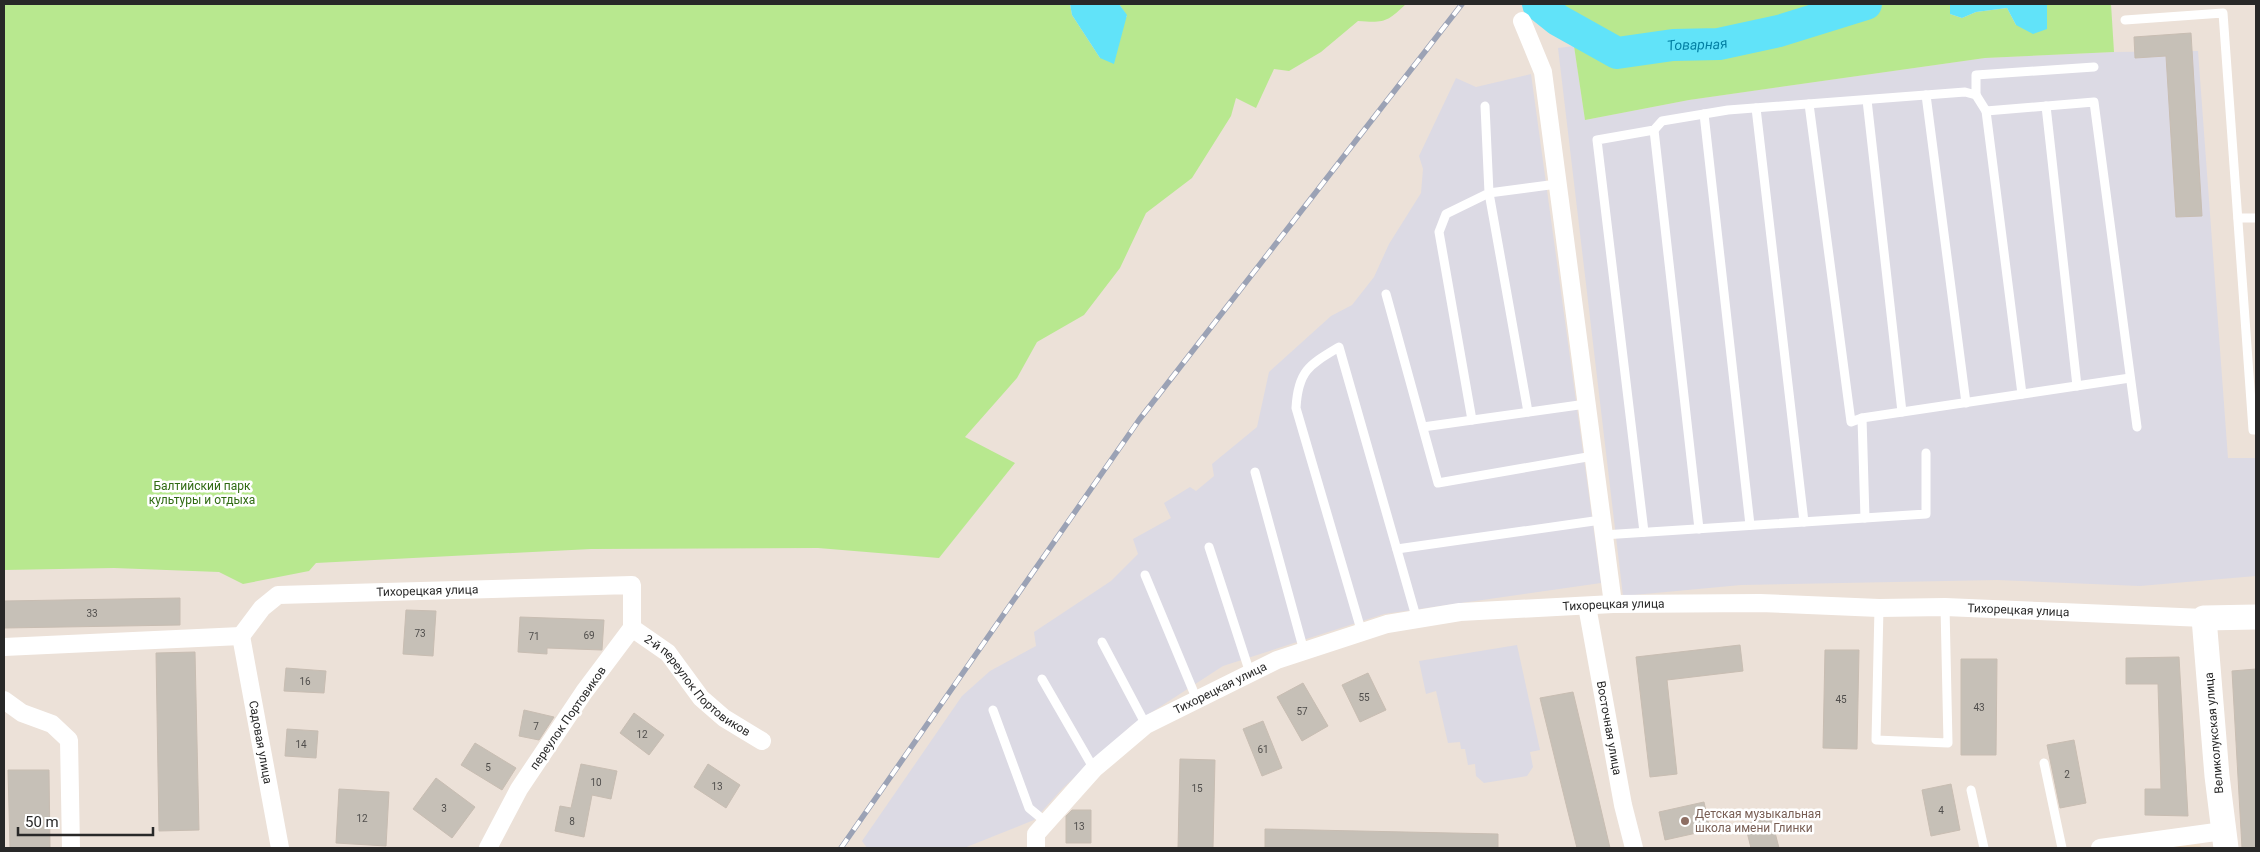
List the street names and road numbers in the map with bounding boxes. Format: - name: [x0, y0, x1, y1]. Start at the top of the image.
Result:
- street label: Тихорецкая улица: [376, 582, 478, 599]
- street label: Тихорецкая улица: [1562, 597, 1665, 614]
- street label: Тихорецкая улица: [1967, 601, 2070, 619]
- street label: 2-й переулок Портовиков: [642, 632, 753, 739]
- street label: Тихорецкая улица: [1171, 659, 1269, 717]
- street label: переулок Портовиков: [527, 664, 609, 772]
- street label: Великолукская улица: [2202, 672, 2226, 794]
- street label: Восточная улица: [1594, 680, 1624, 776]
- street label: Садовая улица: [246, 699, 275, 785]

